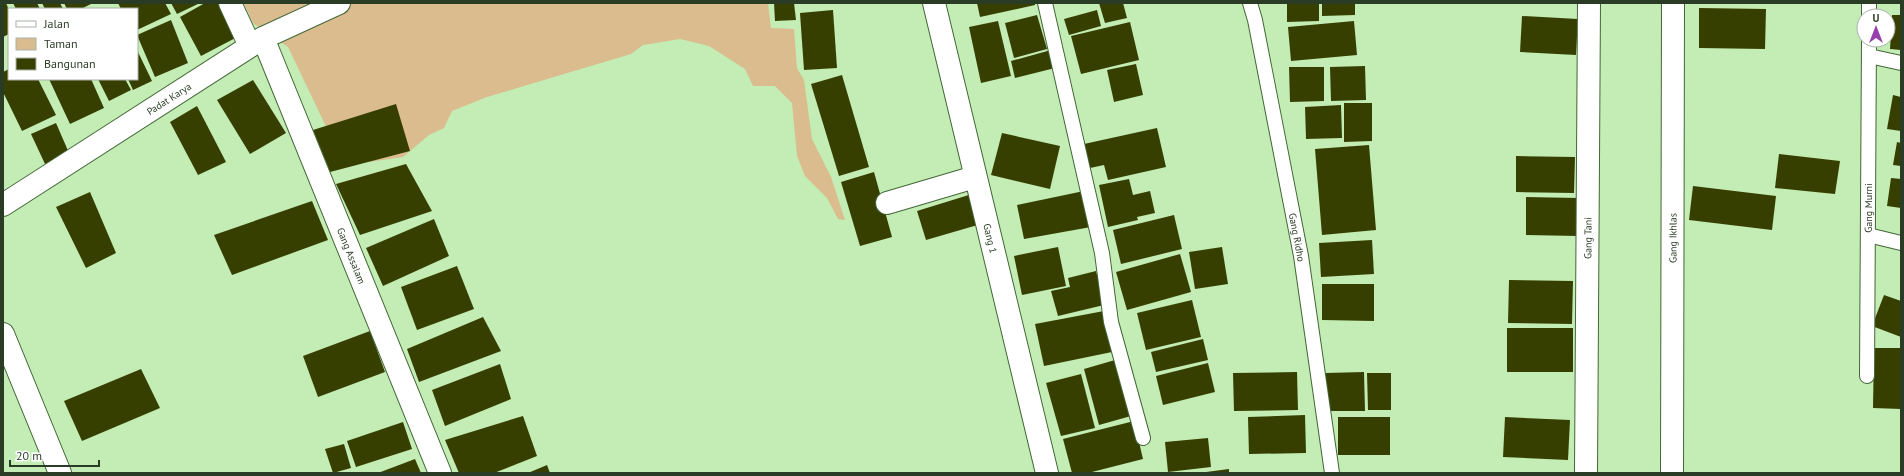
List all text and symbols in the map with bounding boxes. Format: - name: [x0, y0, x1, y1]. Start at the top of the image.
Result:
- legend: [8, 8, 138, 80]
- north arrow: [1856, 8, 1896, 48]
- text: U: [1873, 11, 1880, 25]
- text: Jalan: [43, 16, 69, 31]
- text: Taman: [44, 36, 78, 51]
- text: Bangunan: [44, 56, 96, 71]
- street label: Padat Karya: [144, 79, 194, 118]
- street label: Gang Murni: [1861, 183, 1875, 233]
- street label: Gang Ridho: [1286, 212, 1308, 262]
- street label: Gang Ikhlas: [1666, 213, 1679, 263]
- street label: Gang Tani: [1581, 217, 1594, 259]
- street label: Gang 1: [981, 222, 1000, 254]
- street label: Gang Assalam: [334, 226, 369, 286]
- scale bar: [10, 442, 99, 468]
- text: 20 m: [16, 448, 42, 463]

